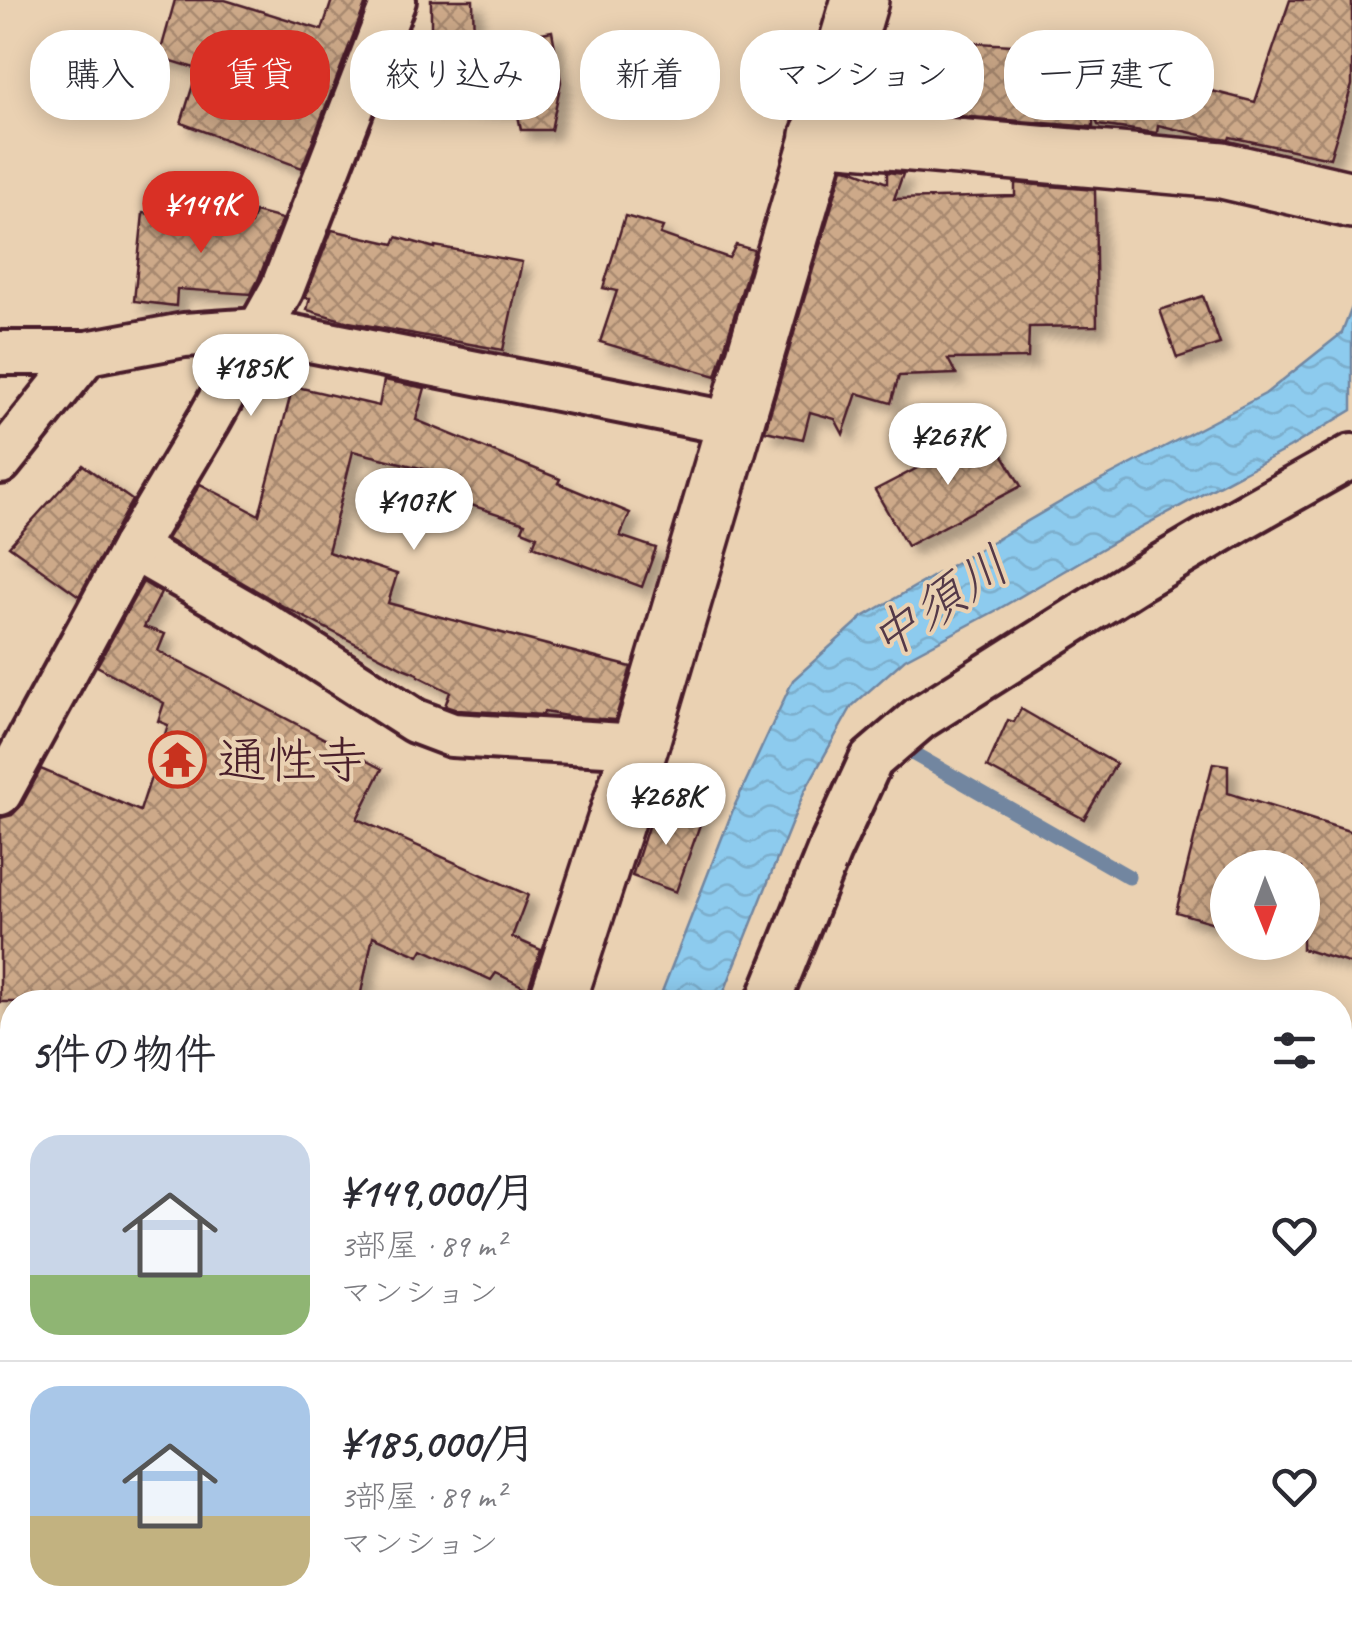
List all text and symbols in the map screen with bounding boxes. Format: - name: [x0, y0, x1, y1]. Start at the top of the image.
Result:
- chip: 購入: [30, 30, 170, 120]
- chip: 賃貸: [190, 30, 330, 120]
- chip: 絞り込み: [350, 30, 560, 120]
- chip: 新着: [580, 30, 720, 120]
- chip: マンション: [740, 30, 984, 120]
- chip: 一戸建て: [1004, 30, 1214, 120]
- pin: ¥149K: [131, 171, 271, 256]
- text: ¥149K: [164, 183, 238, 224]
- pin: ¥185K: [181, 334, 321, 419]
- text: ¥185K: [214, 346, 288, 387]
- pin: ¥267K: [878, 403, 1018, 488]
- text: ¥267K: [911, 415, 985, 456]
- pin: ¥107K: [344, 468, 484, 553]
- text: ¥107K: [377, 480, 451, 521]
- water label: 中須川: [856, 532, 1022, 674]
- place label: 通性寺: [217, 729, 367, 792]
- temple icon: 通性寺: [148, 730, 208, 790]
- pin: ¥268K: [596, 763, 736, 848]
- text: ¥268K: [629, 775, 703, 816]
- north arrow: [1210, 850, 1320, 960]
- map controls: [1210, 850, 1320, 960]
- icon: filters: [1267, 1023, 1322, 1078]
- text: 5件の物件: [30, 1028, 216, 1081]
- text: ¥149,000/月: [340, 1166, 536, 1219]
- icon: home: [110, 1175, 230, 1295]
- icon: heart: [1267, 1208, 1322, 1263]
- text: 3部屋 · 89 m²: [340, 1225, 505, 1266]
- text: マンション: [340, 1272, 499, 1313]
- text: ¥185,000/月: [340, 1417, 536, 1470]
- icon: home: [110, 1426, 230, 1546]
- icon: heart: [1267, 1459, 1322, 1514]
- text: 3部屋 · 89 m²: [340, 1476, 505, 1517]
- text: マンション: [340, 1523, 499, 1564]

